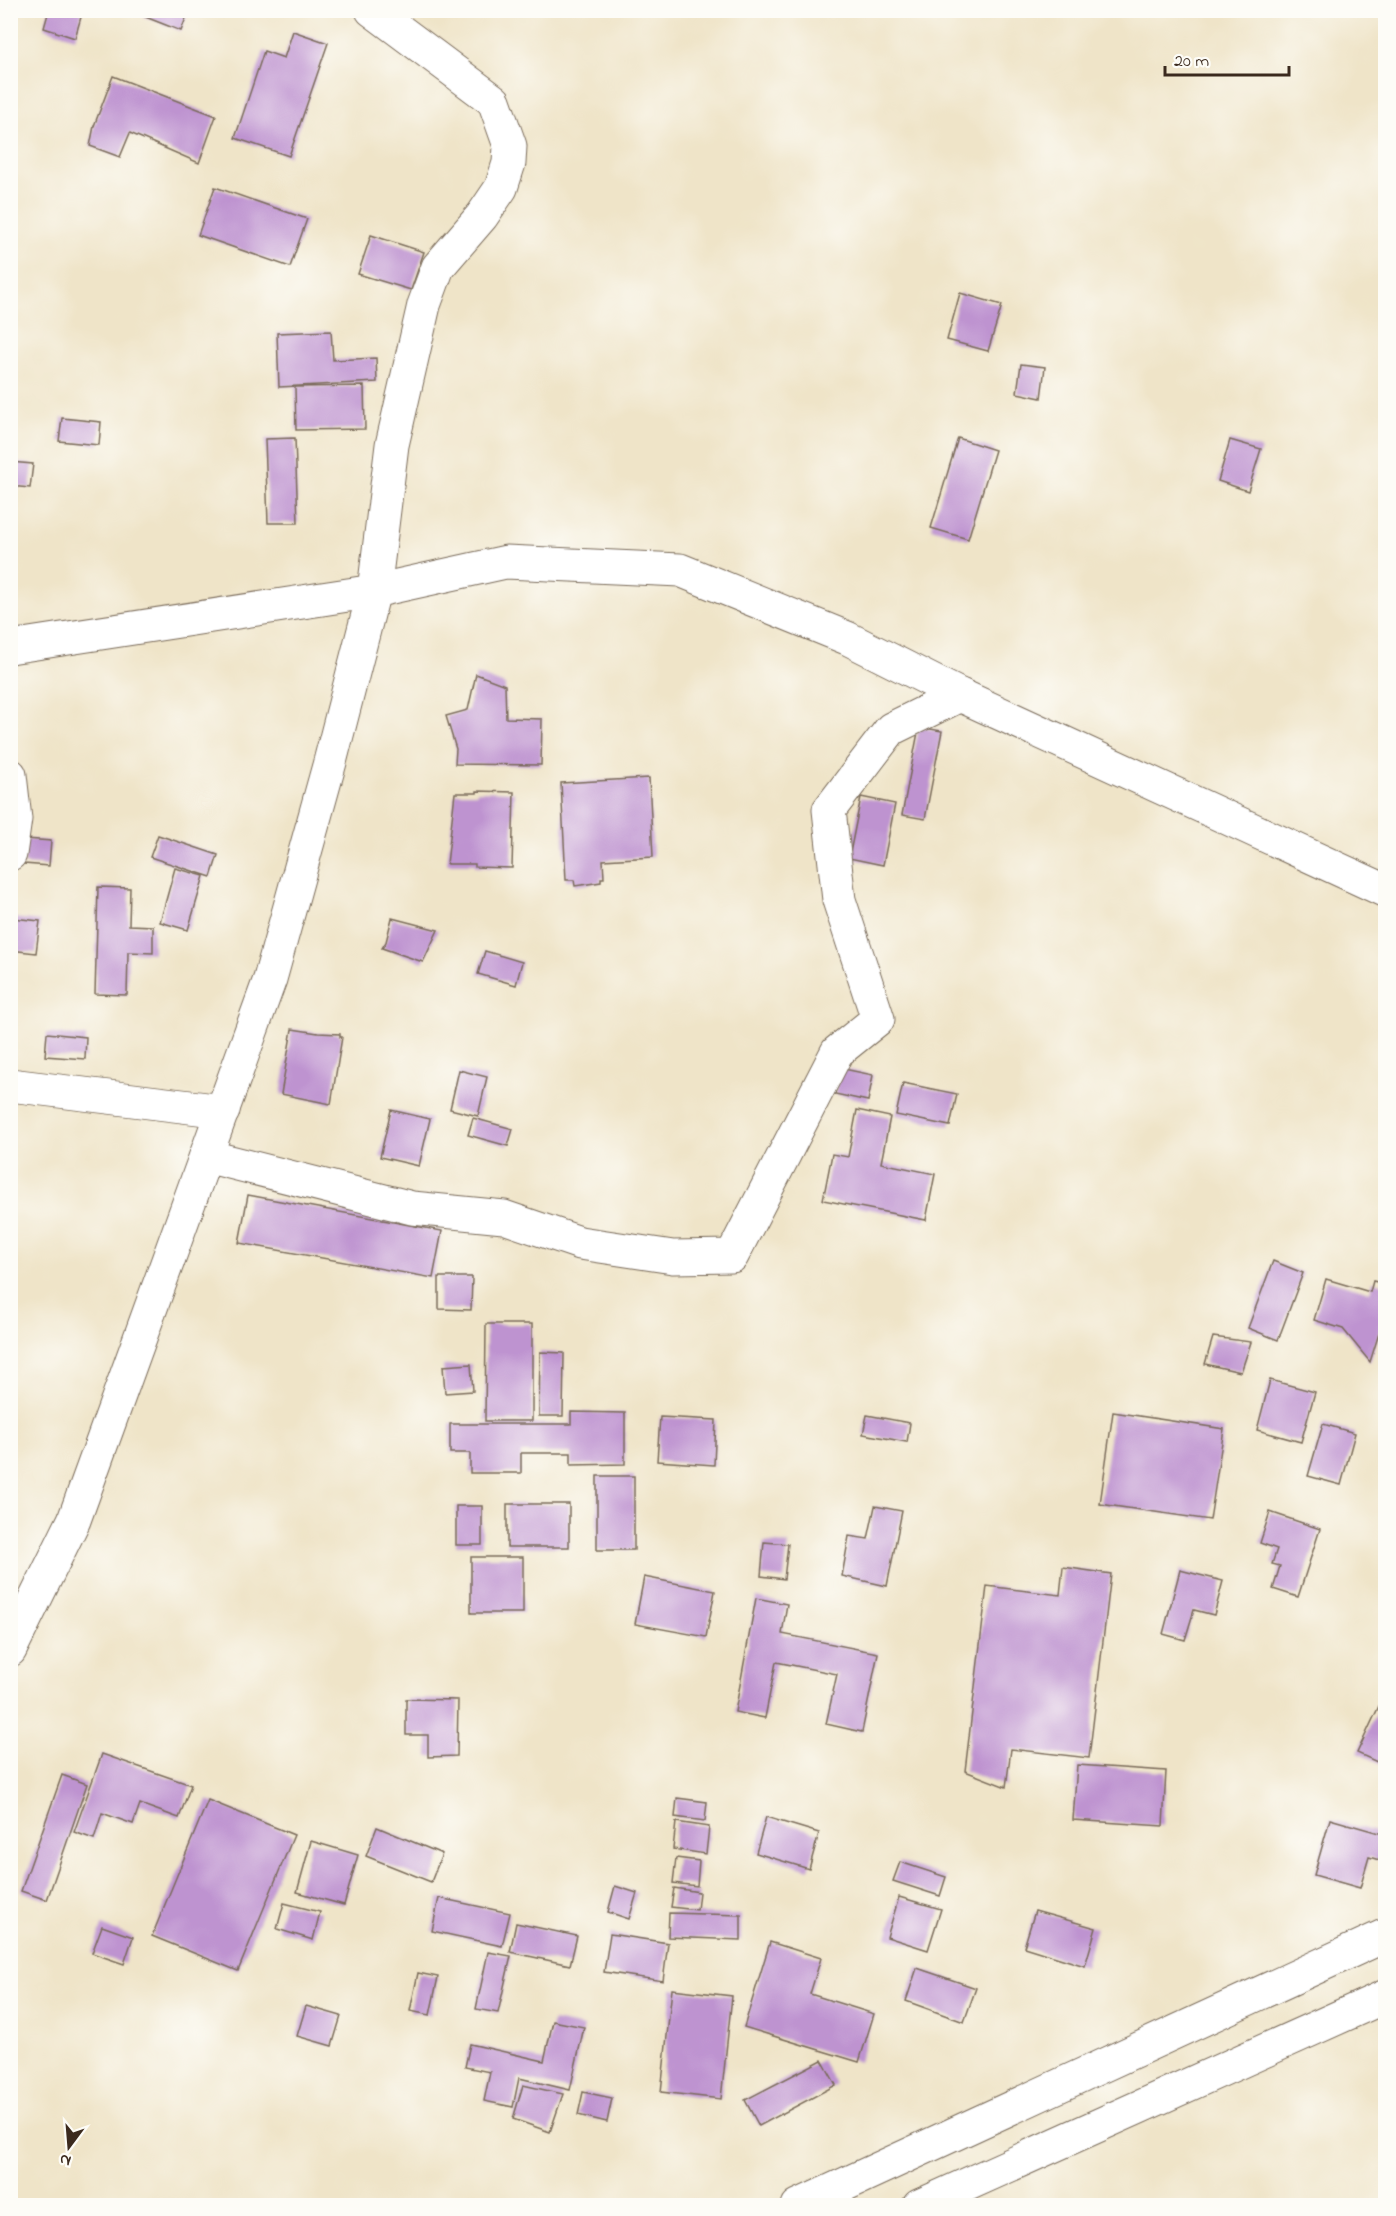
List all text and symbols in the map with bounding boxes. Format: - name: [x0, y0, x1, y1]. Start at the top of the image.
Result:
- scale bar: [1165, 39, 1290, 77]
- text: 20 m: [1174, 49, 1209, 75]
- north arrow: [39, 2117, 99, 2177]
- text: N: [57, 2146, 74, 2173]

